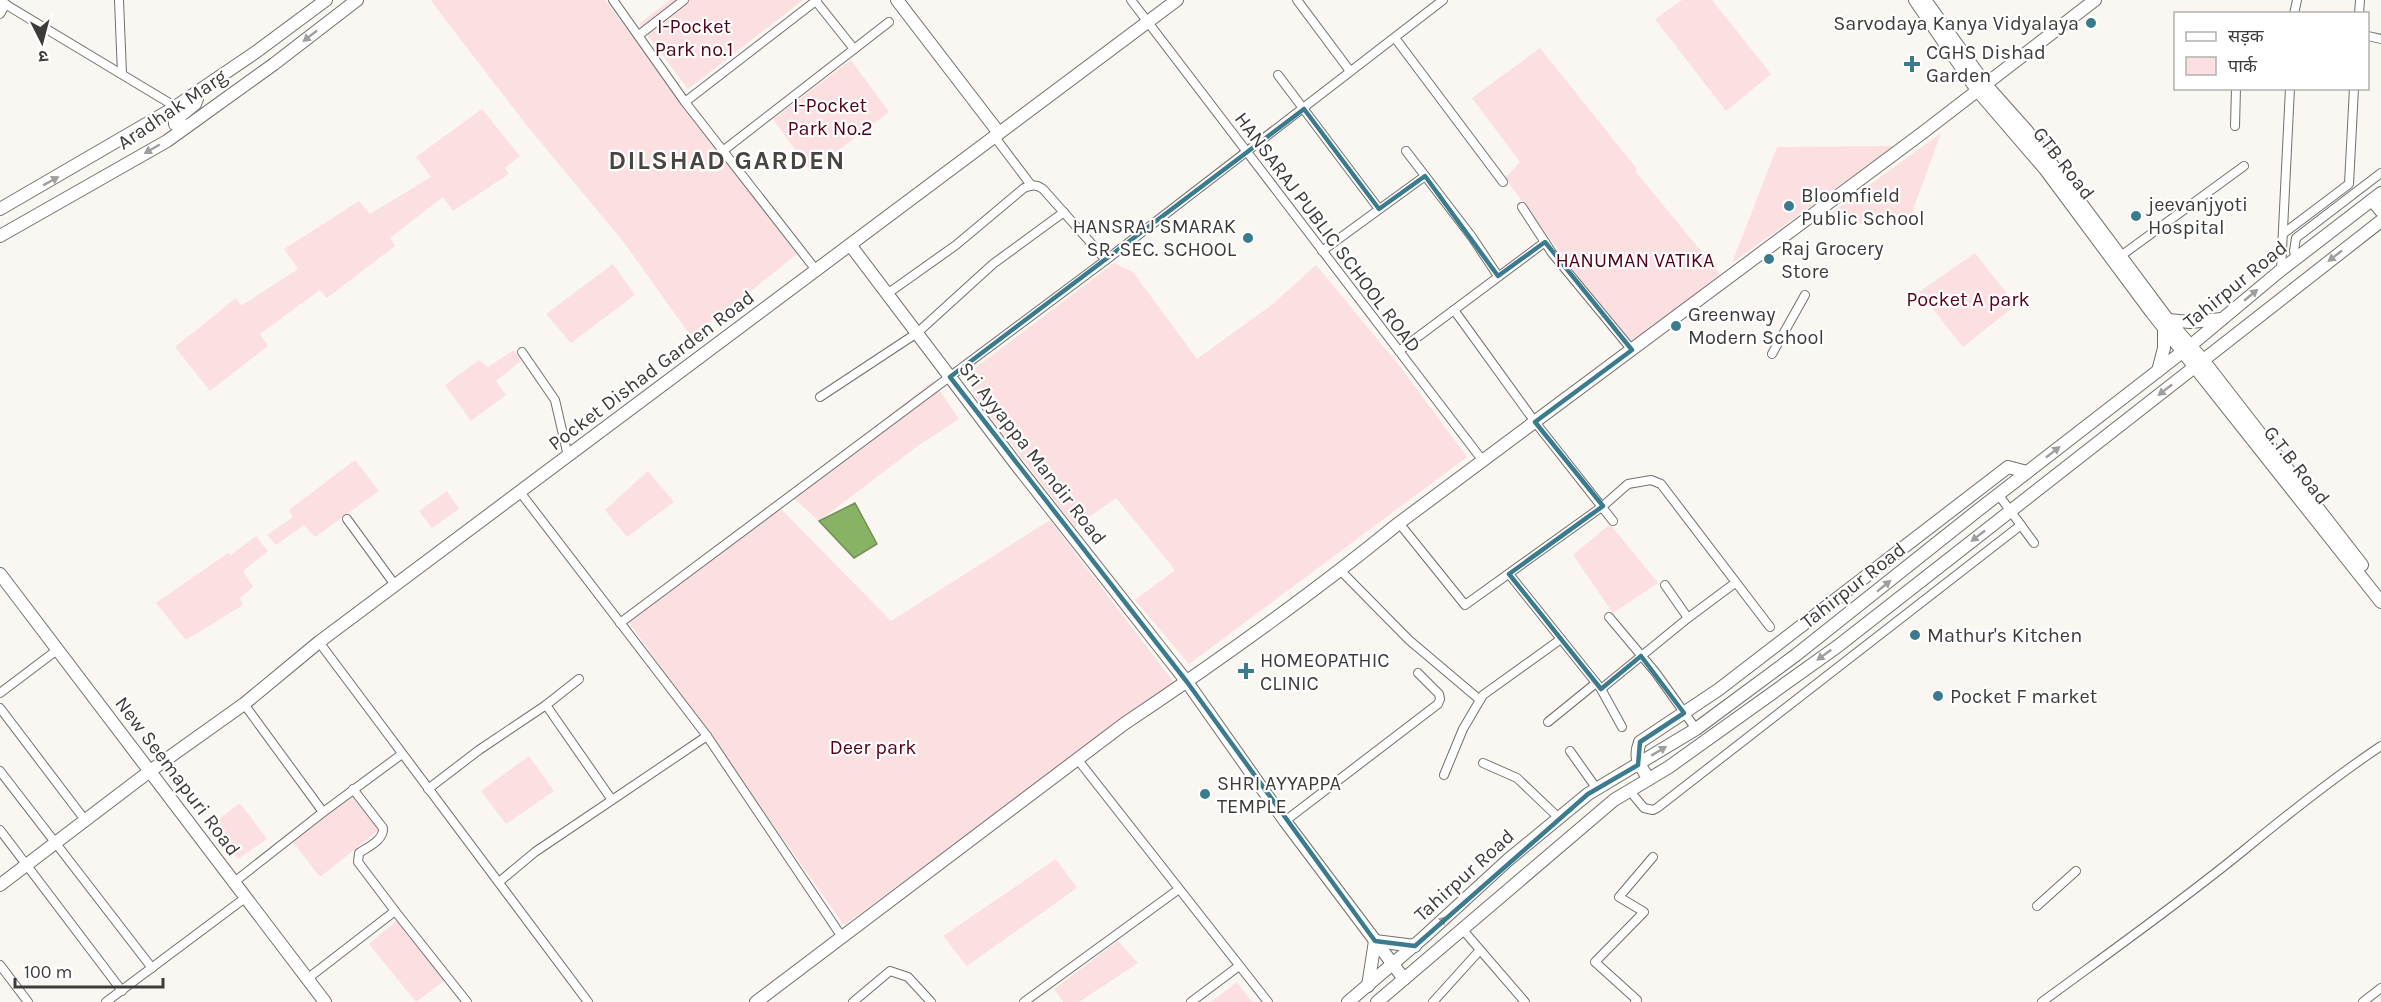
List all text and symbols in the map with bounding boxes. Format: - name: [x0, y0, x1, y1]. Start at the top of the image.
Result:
- north arrow: [12, 12, 72, 72]
- place label: Sarvodaya Kanya Vidyalaya: [1833, 12, 2079, 35]
- legend: [2174, 12, 2369, 90]
- park label: I-Pocket Park no.1: [655, 15, 733, 61]
- marker: Sarvodaya Kanya Vidyalaya: [2084, 16, 2098, 30]
- text: सड़क: [2228, 25, 2265, 47]
- one-way arrow: [303, 29, 318, 41]
- place label: CGHS Dishad Garden: [1926, 41, 2046, 87]
- text: उ: [37, 46, 49, 66]
- marker: CGHS Dishad Garden: [1903, 55, 1921, 73]
- text: पार्क: [2228, 55, 2258, 77]
- street label: Aradhak Marg: [113, 64, 231, 154]
- park label: I-Pocket Park No.2: [787, 94, 873, 140]
- street label: HANSARAJ PUBLIC SCHOOL ROAD: [1230, 108, 1425, 357]
- street label: GTB Road: [2028, 122, 2099, 204]
- one-way arrow: [143, 144, 160, 154]
- district label: DILSHAD GARDEN: [608, 145, 846, 176]
- one-way arrow: [43, 176, 60, 186]
- place label: Bloomfield Public School: [1801, 184, 1925, 230]
- place label: jeevanjyoti Hospital: [2146, 193, 2248, 239]
- marker: Bloomfield Public School: [1782, 199, 1796, 213]
- marker: jeevanjyoti Hospital: [2129, 209, 2143, 223]
- place label: HANSRAJ SMARAK SR. SEC. SCHOOL: [1072, 215, 1237, 261]
- marker: HANSRAJ SMARAK SR. SEC. SCHOOL: [1241, 231, 1255, 245]
- street label: Tahirpur Road: [2179, 236, 2292, 333]
- place label: Raj Grocery Store: [1781, 237, 1883, 283]
- park label: HANUMAN VATIKA: [1556, 249, 1715, 272]
- one-way arrow: [2327, 250, 2342, 262]
- marker: Raj Grocery Store: [1762, 252, 1776, 266]
- street label: Pocket Dishad Garden Road: [544, 286, 759, 455]
- park label: Pocket A park: [1906, 288, 2030, 311]
- one-way arrow: [2243, 289, 2259, 302]
- place label: Greenway Modern School: [1688, 303, 1824, 349]
- marker: Greenway Modern School: [1669, 319, 1683, 333]
- street label: Sri Ayyappa Mandir Road: [954, 357, 1111, 549]
- one-way arrow: [2157, 384, 2173, 397]
- street label: G.T.B Road: [2259, 421, 2334, 509]
- one-way arrow: [2045, 446, 2060, 458]
- one-way arrow: [1971, 529, 1986, 541]
- street label: Tahirpur Road: [1796, 537, 1910, 633]
- one-way arrow: [1876, 581, 1891, 593]
- place label: Mathur's Kitchen: [1927, 624, 2082, 647]
- marker: Mathur's Kitchen: [1908, 628, 1922, 642]
- place label: HOMEOPATHIC CLINIC: [1260, 649, 1390, 695]
- one-way arrow: [1817, 649, 1832, 661]
- marker: HOMEOPATHIC CLINIC: [1237, 662, 1255, 680]
- place label: Pocket F market: [1950, 685, 2098, 708]
- marker: Pocket F market: [1931, 689, 1945, 703]
- street label: New Seemapuri Road: [110, 692, 245, 860]
- park label: Deer park: [830, 736, 916, 759]
- one-way arrow: [1651, 746, 1667, 757]
- place label: SHRI AYYAPPA TEMPLE: [1217, 772, 1341, 818]
- marker: SHRI AYYAPPA TEMPLE: [1198, 787, 1212, 801]
- street label: Tahirpur Road: [1410, 825, 1519, 926]
- one-way arrow: [1432, 917, 1447, 930]
- scale bar: [15, 951, 164, 989]
- text: 100 m: [24, 961, 72, 983]

